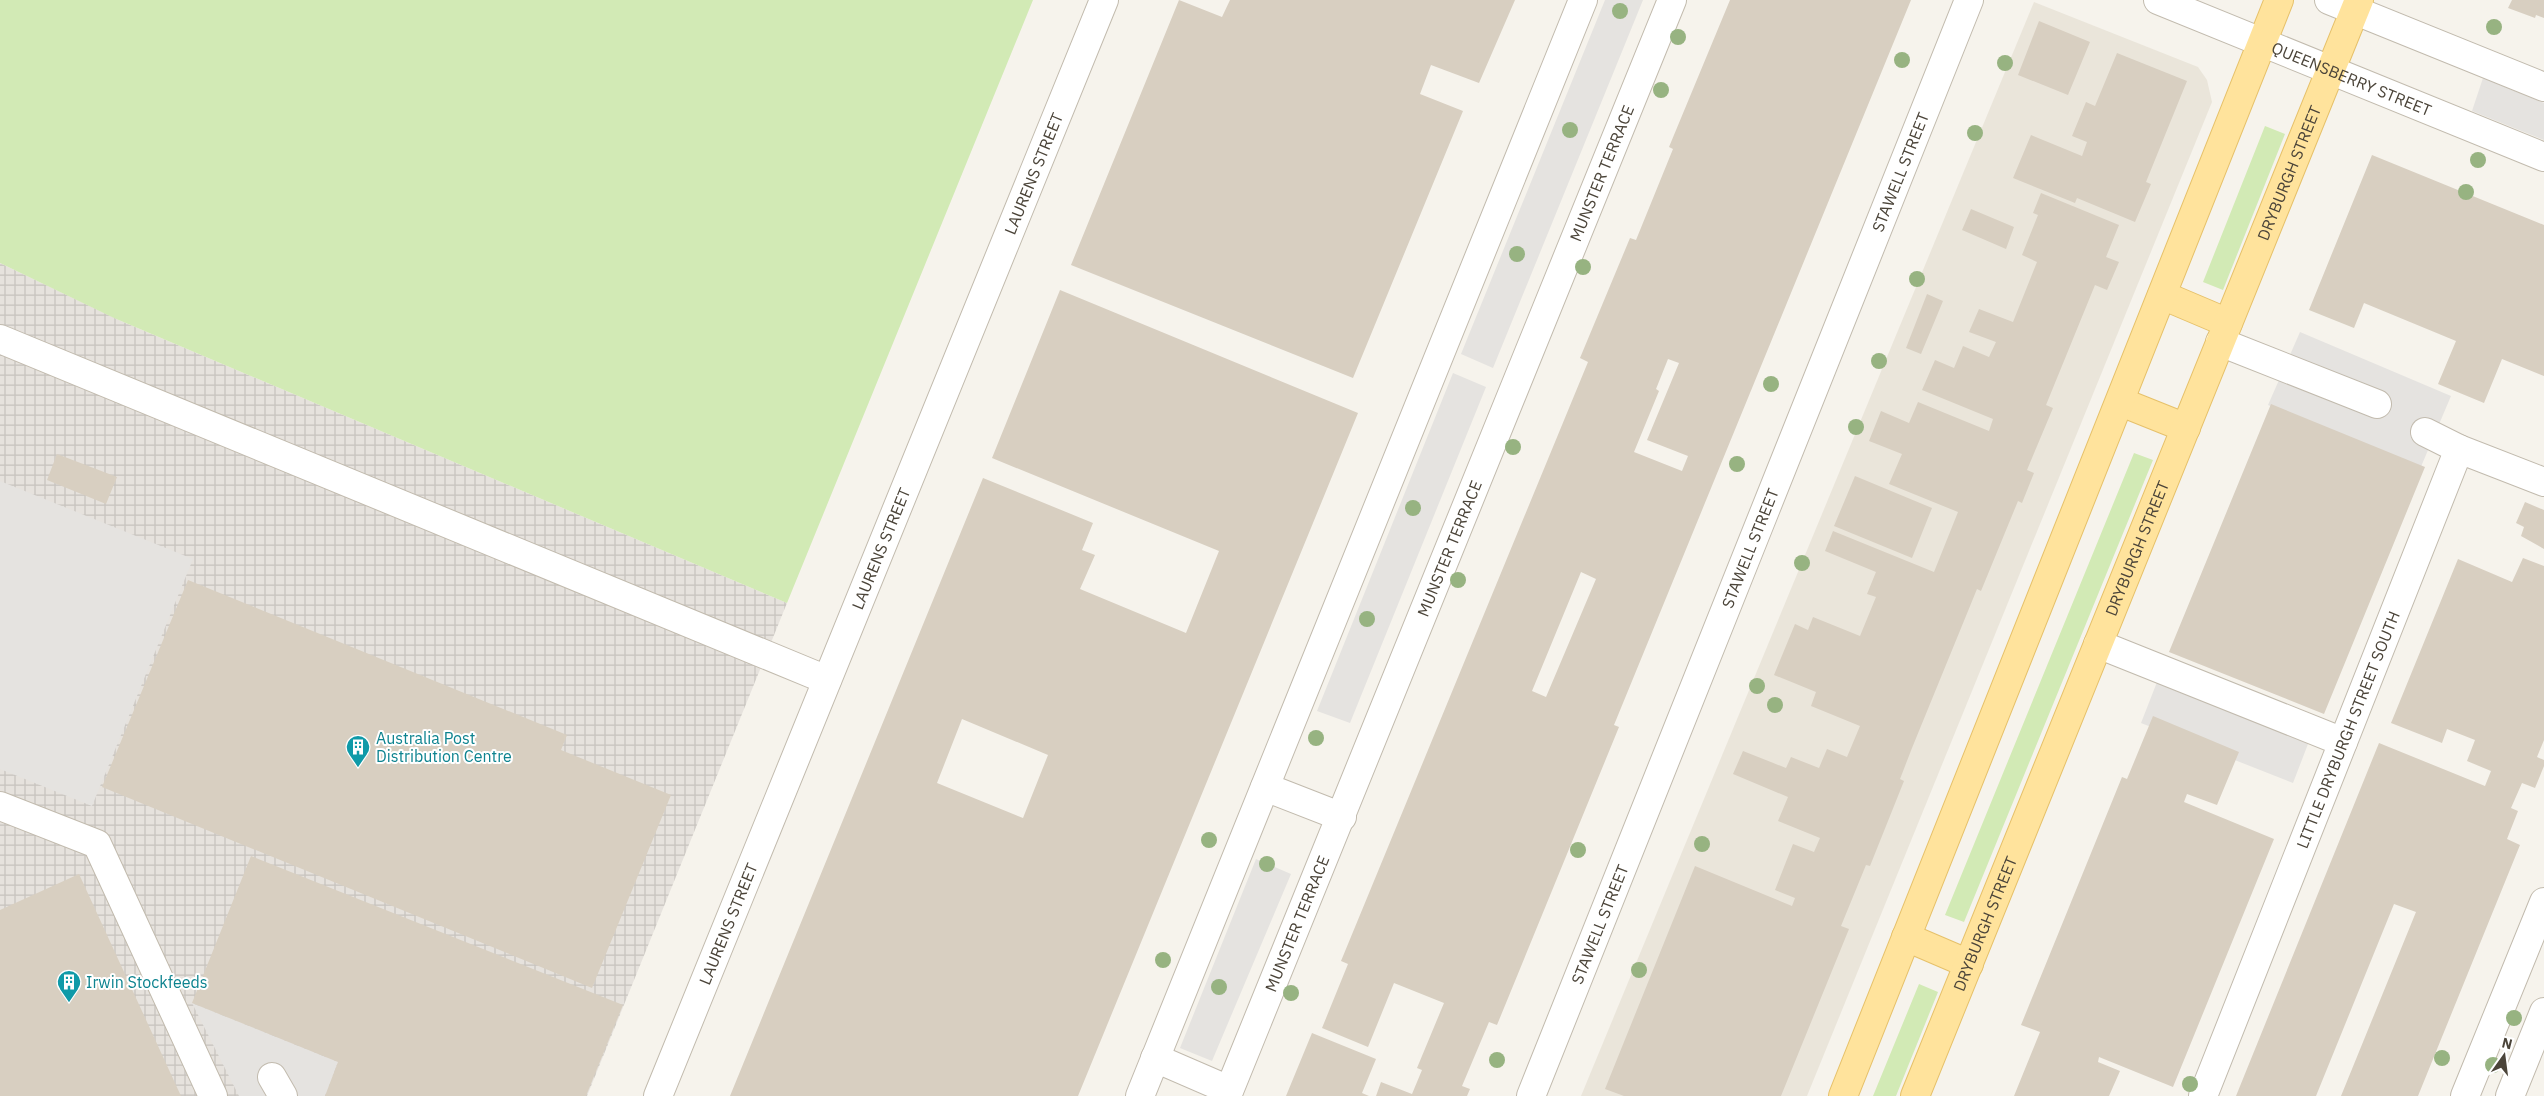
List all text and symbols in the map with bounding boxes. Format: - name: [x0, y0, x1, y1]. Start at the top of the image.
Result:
- street label: QUEENSBERRY STREET: [2269, 37, 2434, 120]
- street label: MUNSTER TERRACE: [1565, 102, 1638, 244]
- street label: DRYBURGH STREET: [2253, 102, 2325, 243]
- street label: STAWELL STREET: [1867, 109, 1933, 235]
- street label: LAURENS STREET: [1000, 110, 1067, 237]
- street label: MUNSTER TERRACE: [1413, 477, 1486, 619]
- street label: DRYBURGH STREET: [2101, 478, 2173, 619]
- street label: LAURENS STREET: [847, 485, 914, 612]
- street label: STAWELL STREET: [1717, 485, 1783, 611]
- street label: LITTLE DRYBURGH STREET SOUTH: [2292, 608, 2404, 851]
- place label: Australia Post Distribution Centre: [376, 728, 512, 766]
- building icon: Australia Post Distribution Centre: [345, 734, 371, 768]
- street label: MUNSTER TERRACE: [1260, 853, 1334, 995]
- street label: DRYBURGH STREET: [1949, 853, 2021, 994]
- street label: LAURENS STREET: [694, 860, 762, 987]
- street label: STAWELL STREET: [1567, 861, 1633, 987]
- building icon: Irwin Stockfeeds: [56, 969, 82, 1003]
- place label: Irwin Stockfeeds: [86, 972, 208, 992]
- north arrow: [2479, 1031, 2529, 1081]
- text: N: [2500, 1033, 2514, 1053]

